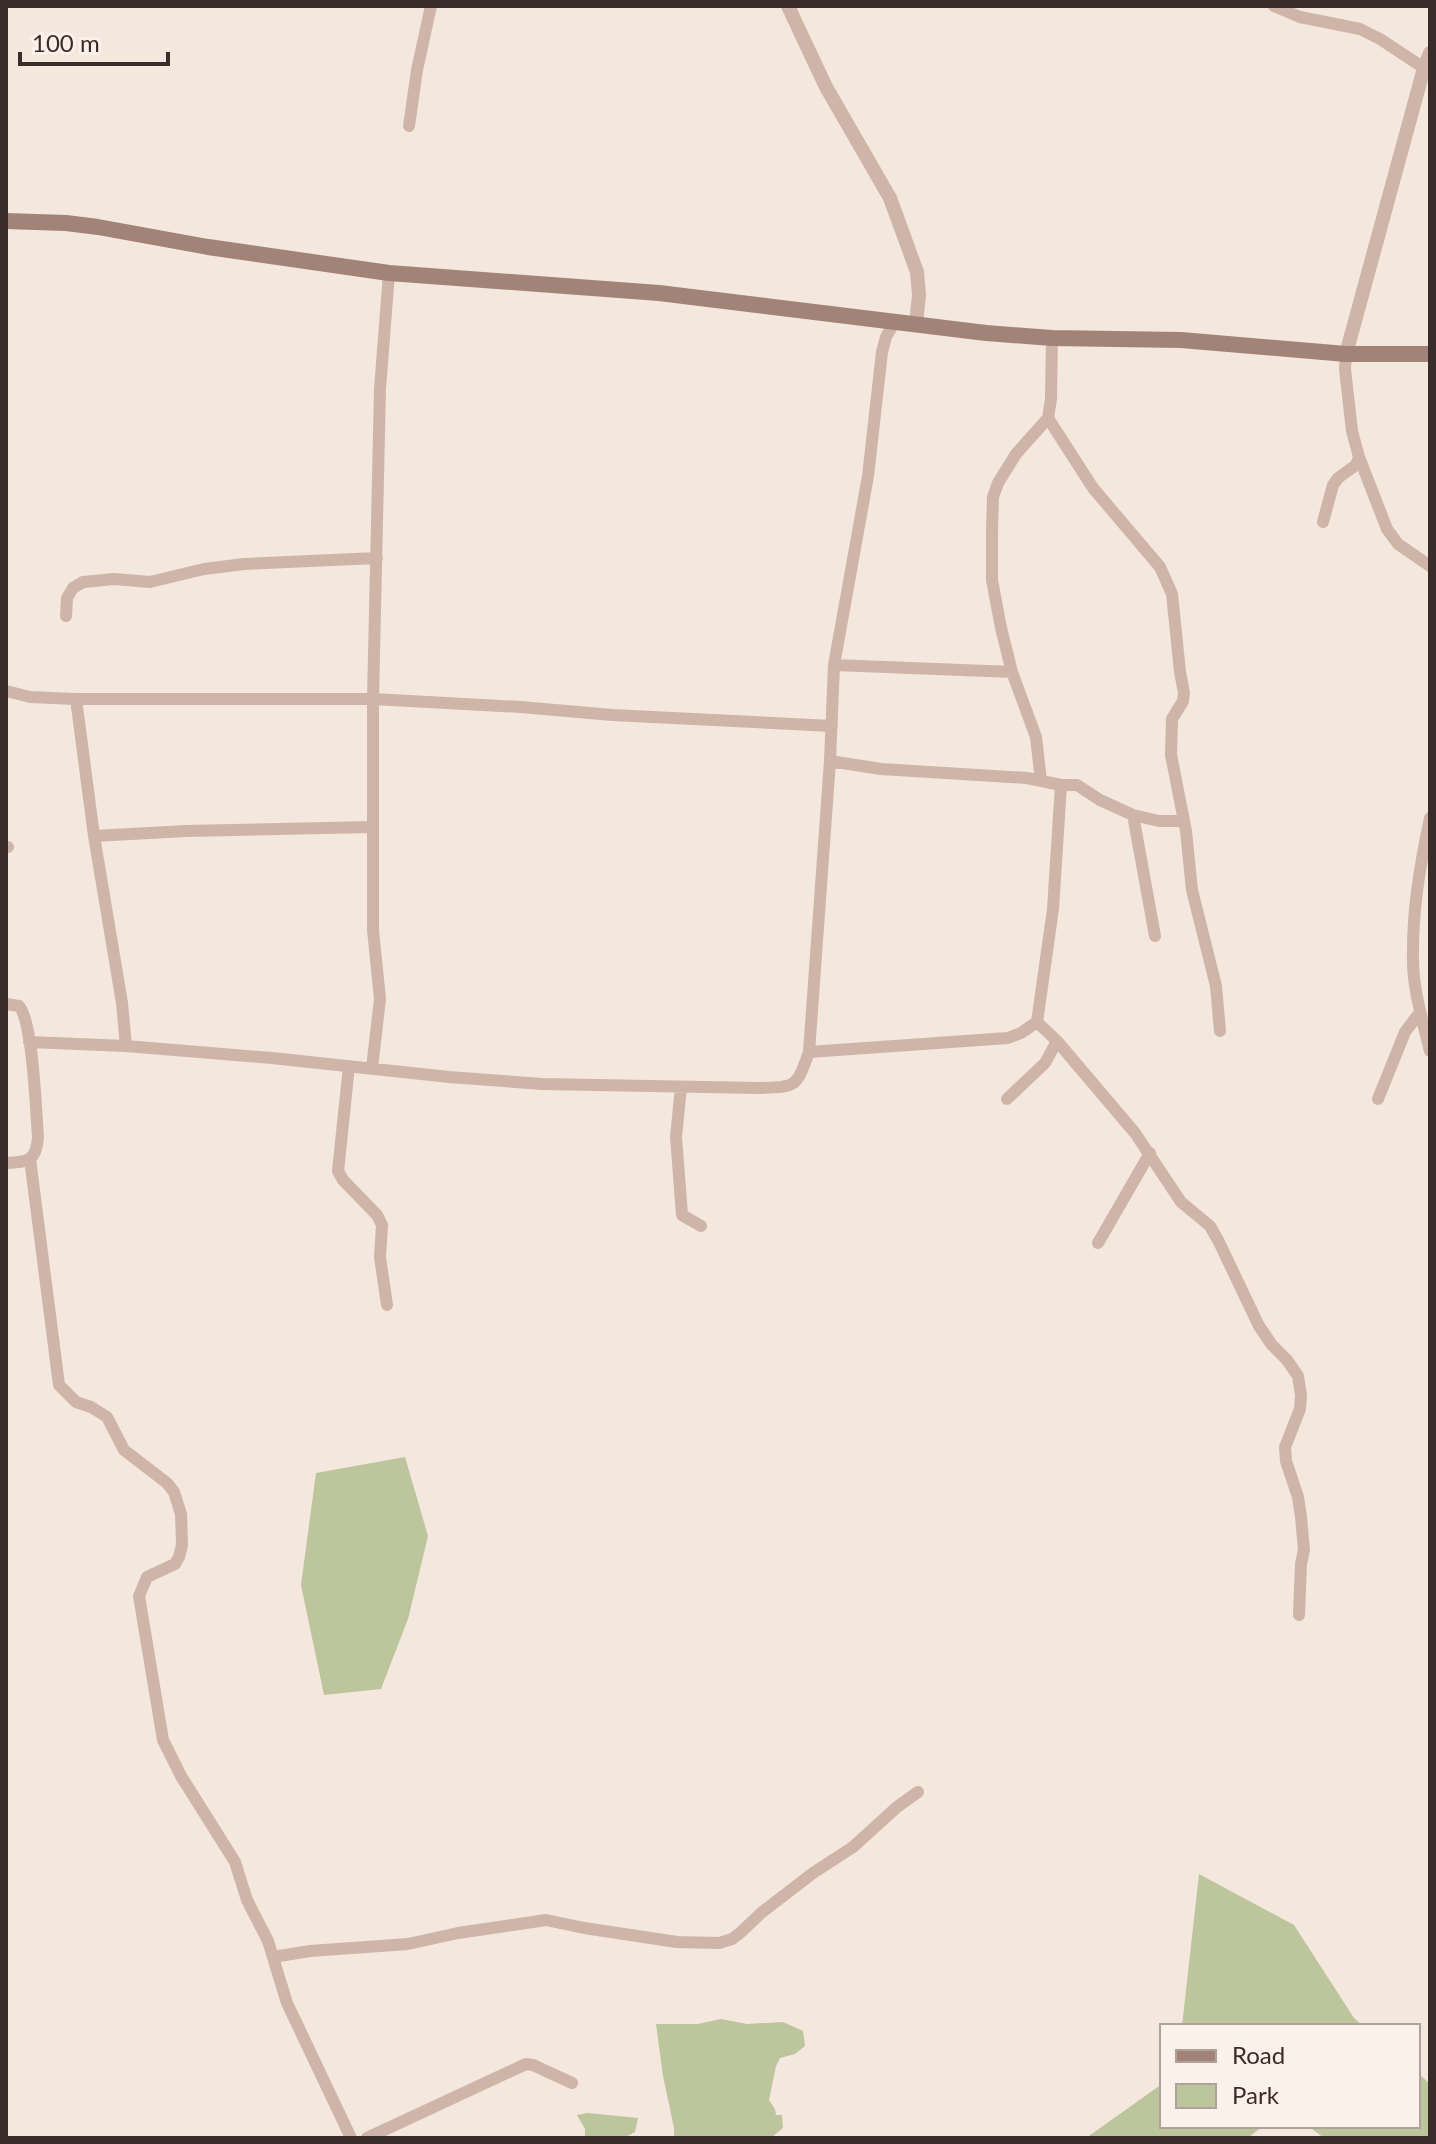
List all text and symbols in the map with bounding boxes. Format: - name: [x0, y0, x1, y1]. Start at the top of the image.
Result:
- scale bar: [20, 16, 168, 66]
- text: 100 m: [32, 28, 100, 57]
- legend: [1160, 2024, 1420, 2128]
- text: Road: [1232, 2040, 1285, 2069]
- text: Park: [1232, 2080, 1280, 2109]

